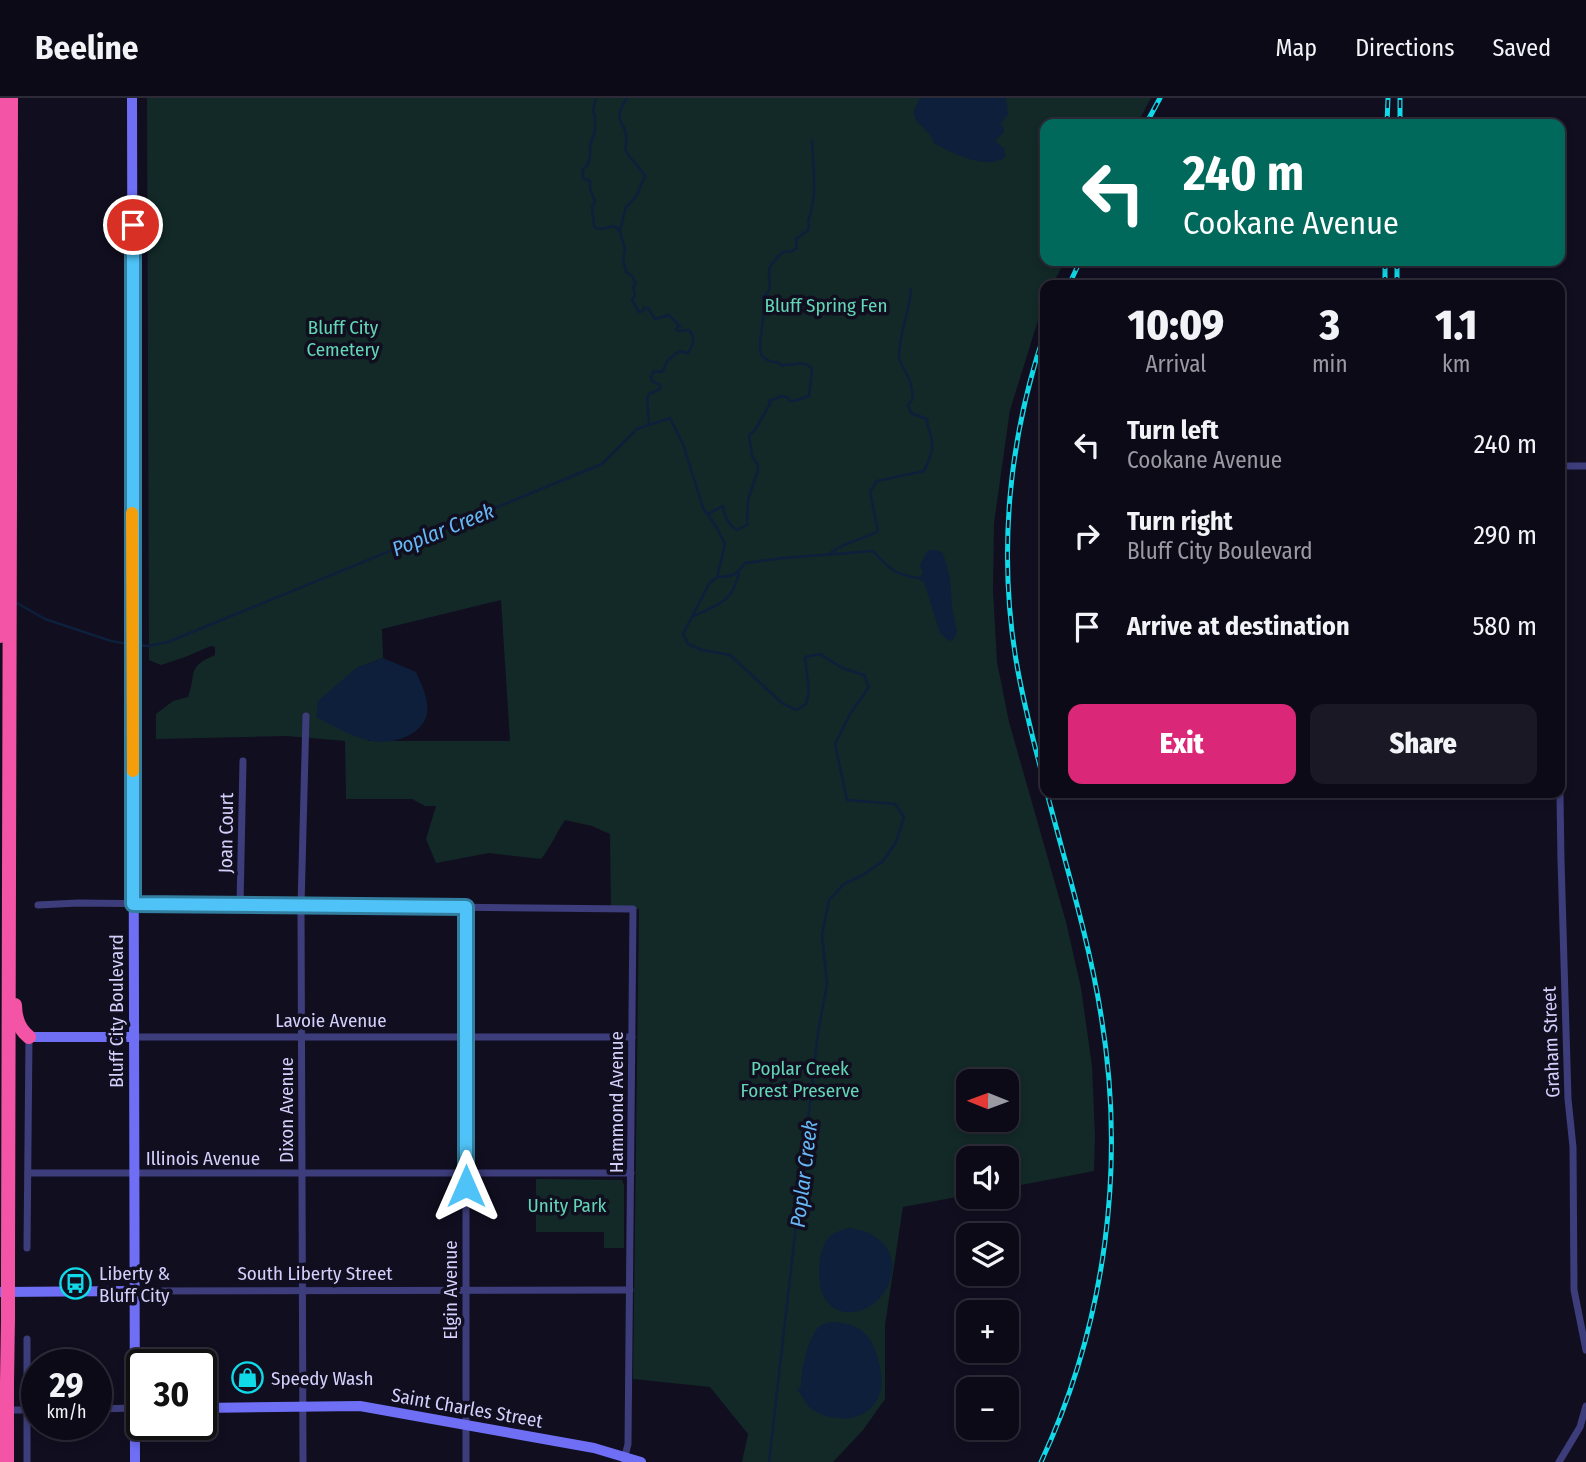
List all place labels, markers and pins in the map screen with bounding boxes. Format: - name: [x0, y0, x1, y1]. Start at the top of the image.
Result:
- pin: [103, 195, 163, 255]
- place label: Liberty & Bluff City: [99, 1262, 170, 1307]
- bus stop icon: Liberty & Bluff City: [59, 1267, 93, 1301]
- shop icon: Speedy Wash: [231, 1361, 265, 1395]
- place label: Speedy Wash: [271, 1367, 373, 1390]

